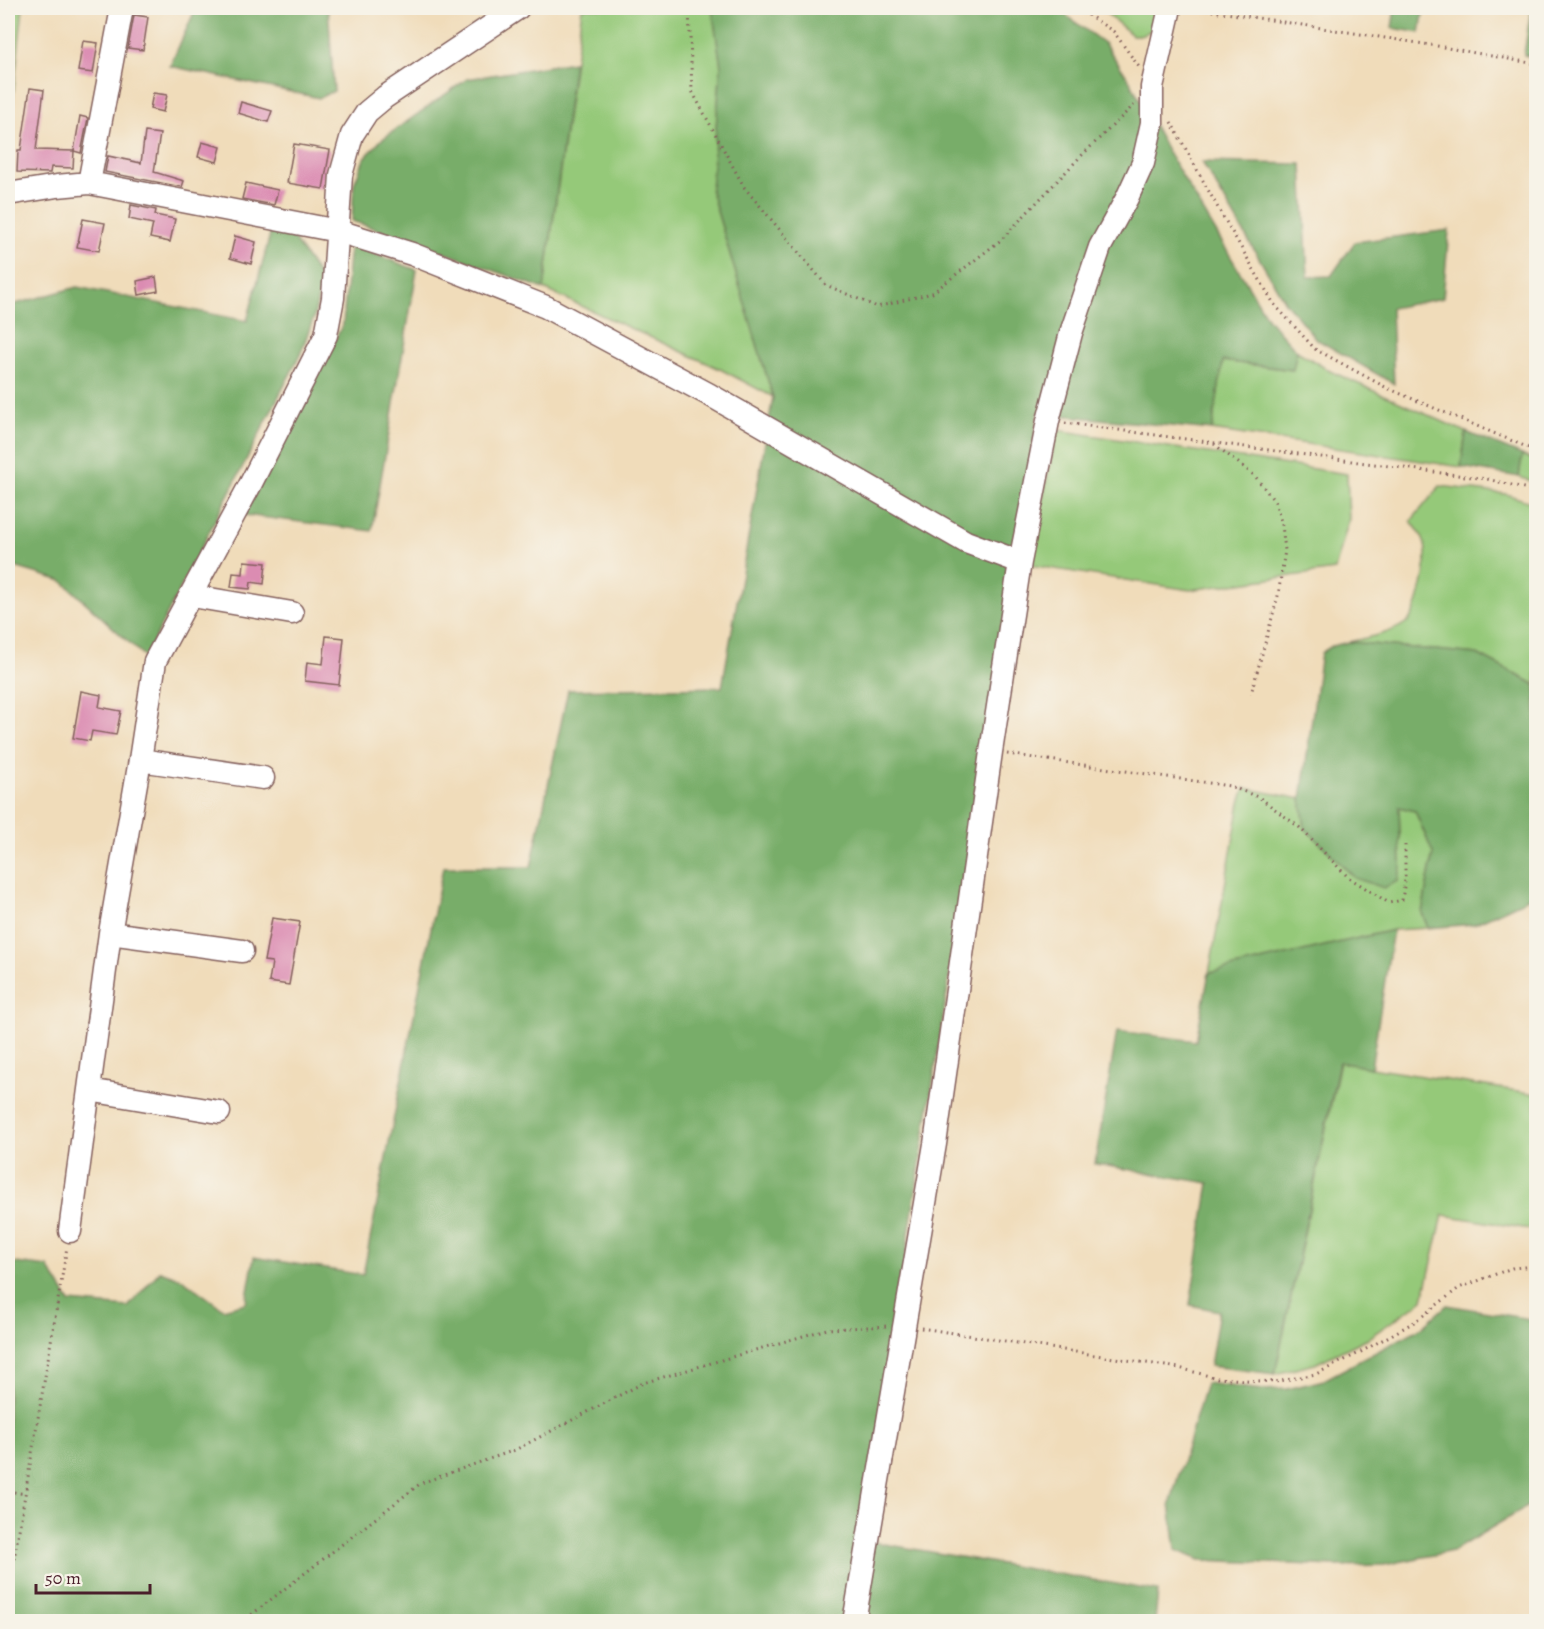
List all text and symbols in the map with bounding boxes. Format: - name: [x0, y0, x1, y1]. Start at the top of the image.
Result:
- scale bar: [36, 1557, 150, 1595]
- text: 50 m: [45, 1566, 81, 1590]

